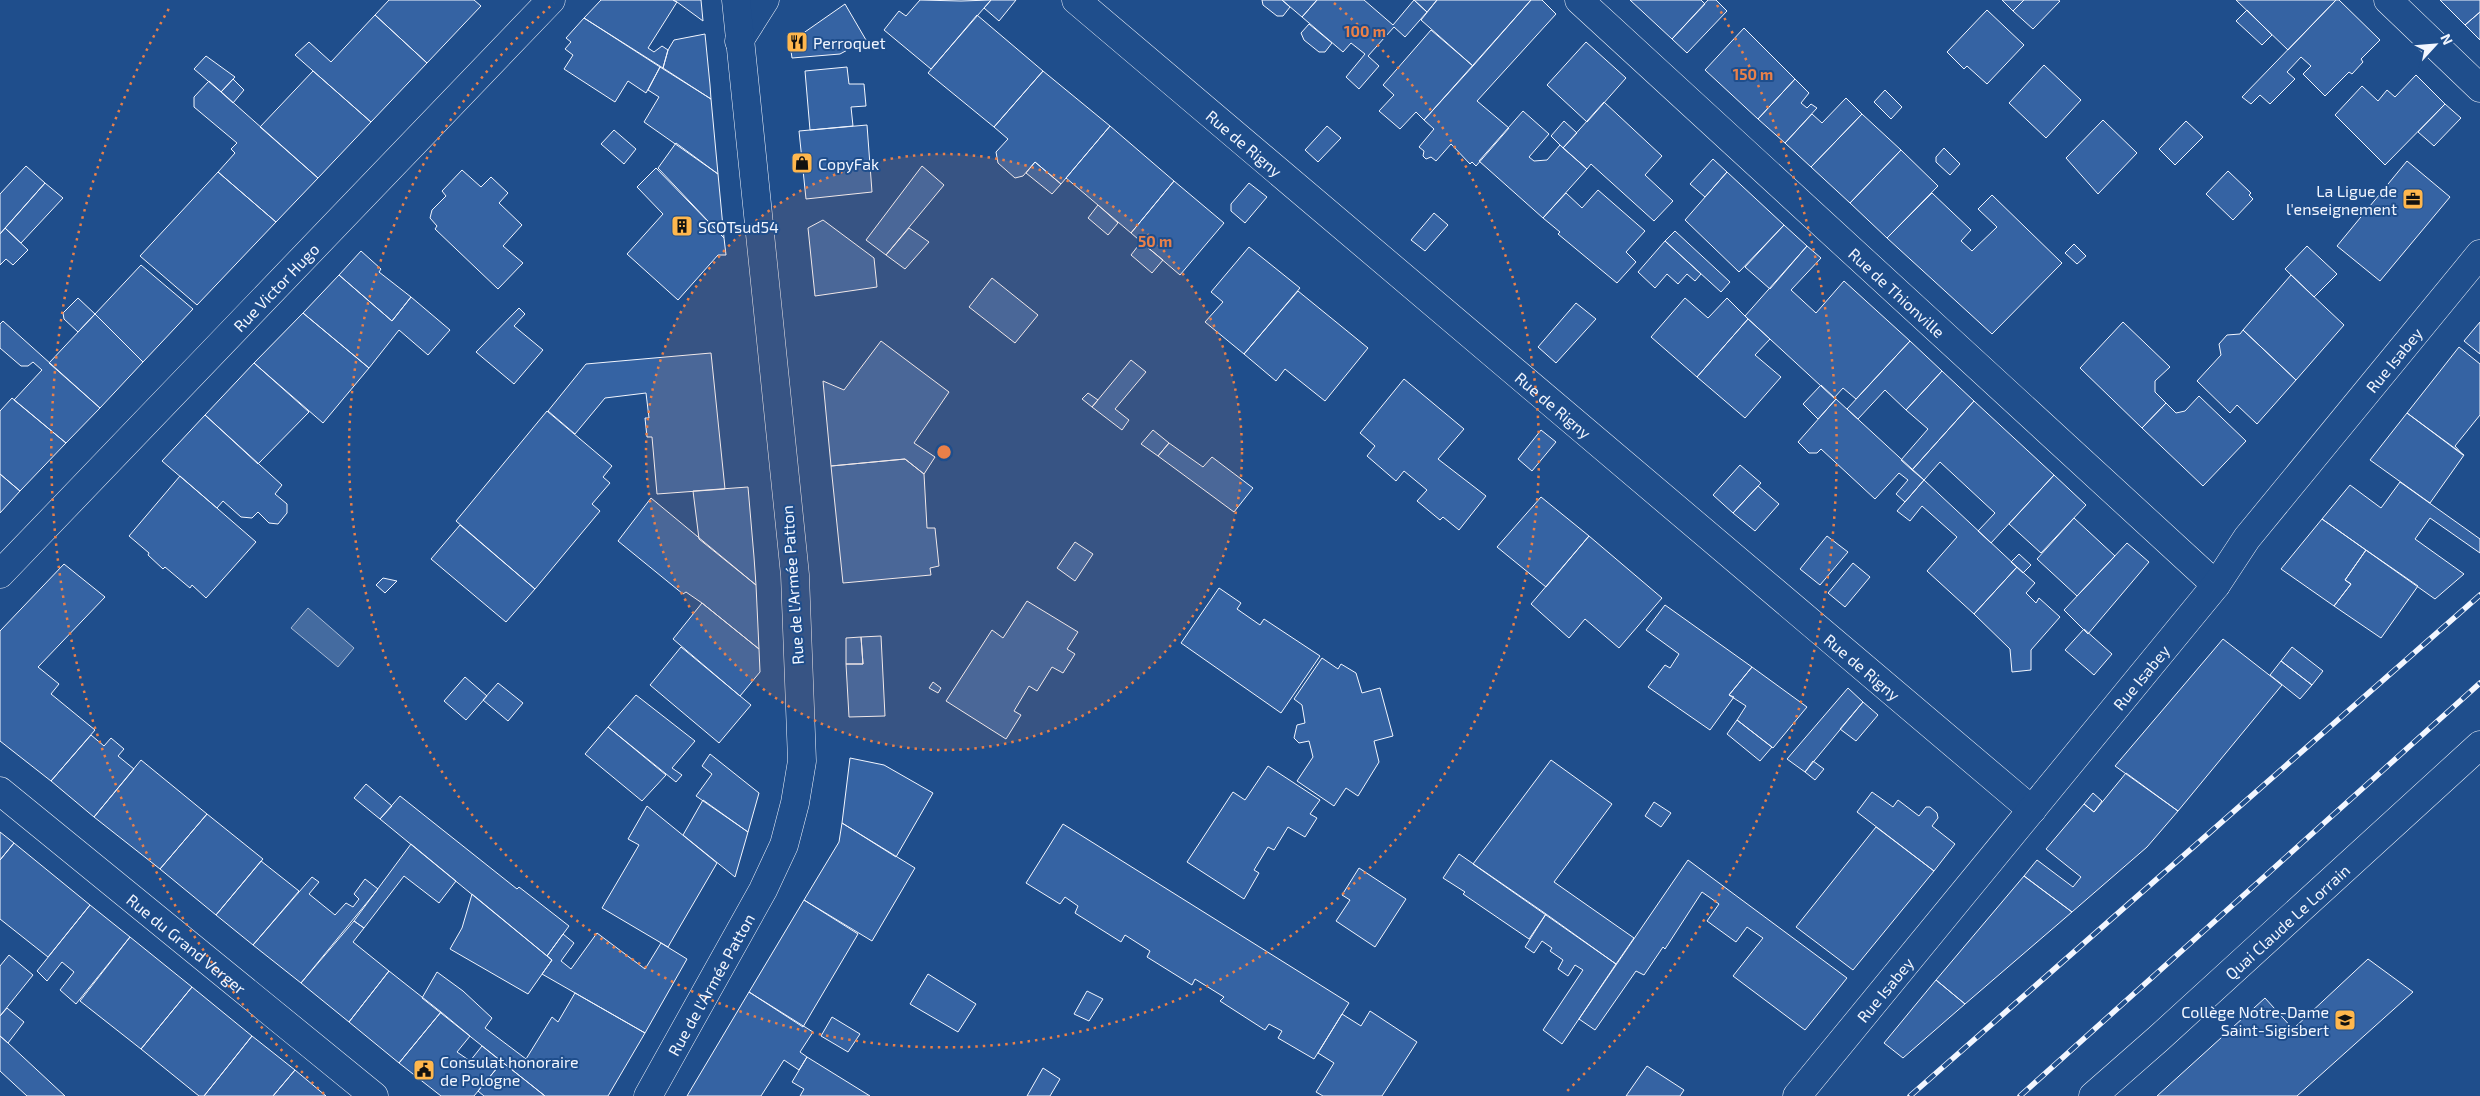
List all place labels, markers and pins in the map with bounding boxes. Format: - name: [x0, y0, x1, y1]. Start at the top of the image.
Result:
- restaurant icon: Perroquet: [785, 30, 809, 54]
- place label: Perroquet: [813, 33, 886, 52]
- shop icon: CopyFak: [790, 151, 814, 175]
- place label: CopyFak: [818, 154, 879, 173]
- place label: La Ligue de l'enseignement: [2286, 181, 2397, 218]
- office icon: La Ligue de l'enseignement: [2401, 187, 2425, 211]
- building icon: SCOTsud54: [670, 214, 694, 238]
- place label: SCOTsud54: [698, 217, 779, 236]
- centre of rings: [935, 443, 953, 461]
- place label: Collège Notre-Dame Saint-Sigisbert: [2181, 1002, 2329, 1039]
- school or university icon: Collège Notre-Dame Saint-Sigisbert: [2333, 1008, 2357, 1032]
- place label: Consulat honoraire de Pologne: [440, 1052, 579, 1089]
- public building icon: Consulat honoraire de Pologne: [412, 1058, 436, 1082]

